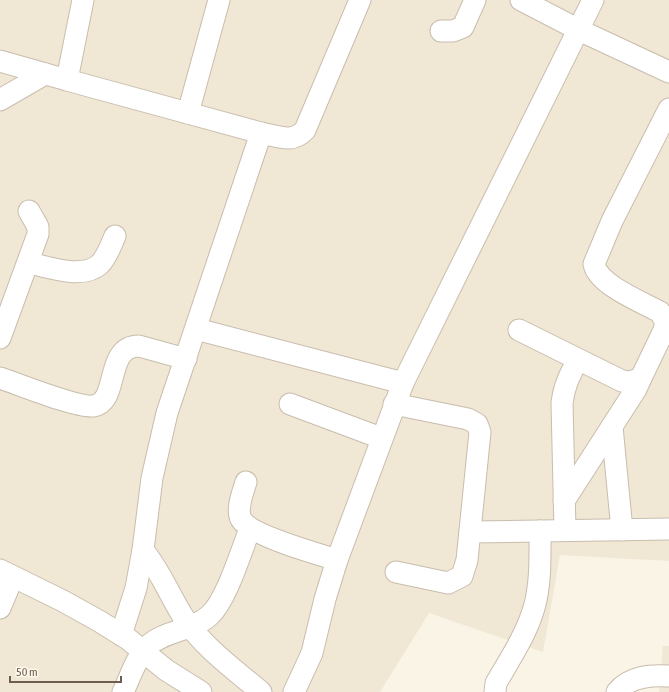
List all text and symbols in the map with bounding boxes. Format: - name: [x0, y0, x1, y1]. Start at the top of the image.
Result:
- scale bar: [10, 658, 121, 684]
- text: 50 m: [16, 665, 38, 679]

